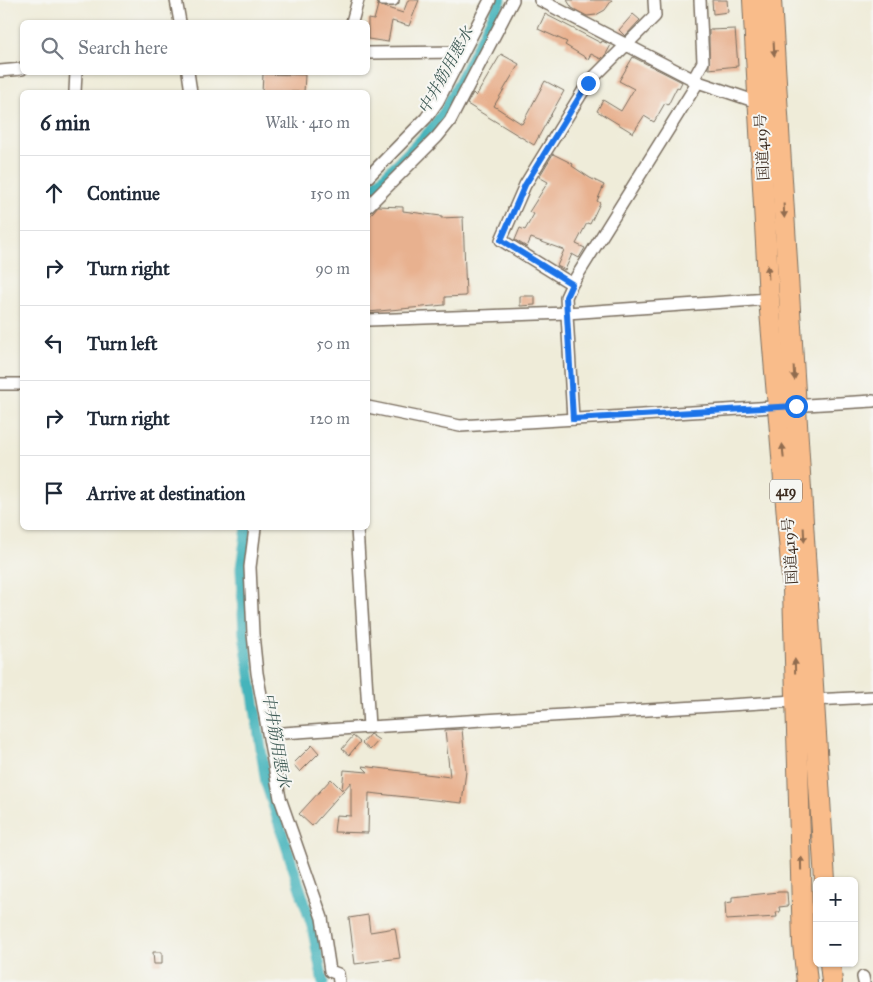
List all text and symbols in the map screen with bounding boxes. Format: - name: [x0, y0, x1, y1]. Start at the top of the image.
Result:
- search box: [20, 20, 370, 75]
- water label: 中井筋用悪水: [414, 22, 478, 117]
- icon: search: [38, 34, 66, 62]
- text: Search here: [78, 36, 168, 59]
- one-way arrow: [771, 41, 779, 57]
- route end: [577, 72, 600, 95]
- text: 6 min: [40, 110, 90, 136]
- text: Walk · 410 m: [265, 113, 350, 132]
- street label: 国道419号: [751, 113, 773, 181]
- icon: ahead: [40, 179, 68, 207]
- text: Continue: [87, 182, 160, 205]
- text: 150 m: [310, 184, 350, 203]
- one-way arrow: [781, 203, 789, 219]
- icon: right: [40, 254, 68, 282]
- text: Turn right: [87, 257, 170, 280]
- text: 90 m: [315, 259, 350, 278]
- one-way arrow: [763, 264, 771, 280]
- icon: left: [40, 329, 68, 357]
- text: Turn left: [87, 332, 157, 355]
- text: 50 m: [316, 334, 350, 353]
- one-way arrow: [791, 365, 799, 381]
- route start: [785, 395, 808, 418]
- icon: right: [40, 404, 68, 432]
- text: Turn right: [87, 407, 170, 430]
- text: 120 m: [310, 409, 350, 428]
- one-way arrow: [779, 443, 787, 459]
- icon: arrive: [40, 479, 68, 507]
- road number: 419: [770, 480, 802, 502]
- text: Arrive at destination: [87, 482, 245, 505]
- street label: 国道419号: [779, 517, 801, 585]
- one-way arrow: [800, 528, 808, 544]
- one-way arrow: [790, 658, 798, 674]
- water label: 中井筋用悪水: [259, 691, 295, 791]
- one-way arrow: [797, 855, 805, 871]
- map controls: [813, 877, 858, 967]
- button: +: [813, 877, 858, 922]
- button: −: [813, 922, 858, 967]

